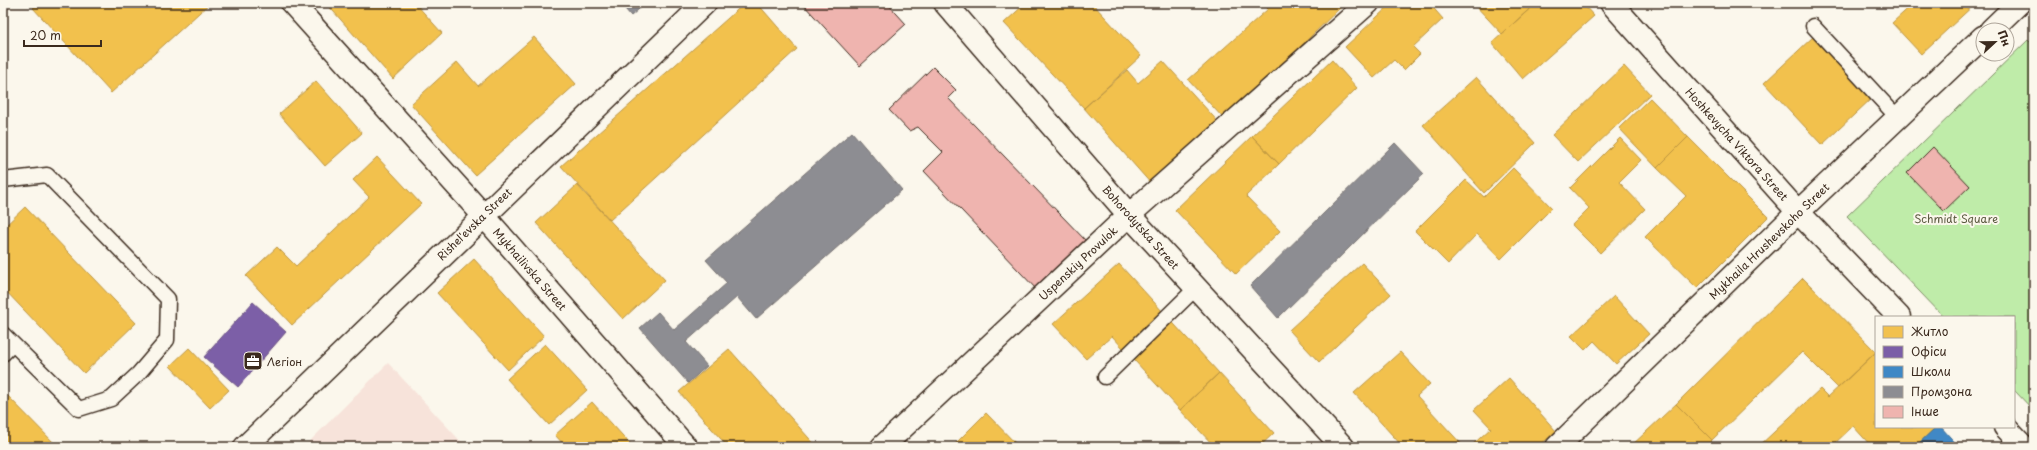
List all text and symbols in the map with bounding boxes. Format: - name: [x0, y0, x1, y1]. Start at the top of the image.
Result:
- scale bar: [24, 22, 101, 48]
- north arrow: [1975, 22, 2015, 62]
- text: 20 m: [30, 26, 61, 44]
- text: Пн: [1994, 27, 2016, 49]
- street label: Hoshkevycha Viktora Street: [1682, 84, 1793, 205]
- street label: Mykhaila Hrushevskoho Street: [1705, 178, 1833, 303]
- street label: Bohorodytska Street: [1099, 181, 1183, 273]
- street label: Rishel'evska Street: [433, 184, 515, 264]
- park label: Schmidt Square: [1914, 210, 1998, 227]
- street label: Uspenskiy Provulok: [1035, 222, 1121, 304]
- street label: Mykhailivska Street: [489, 224, 571, 314]
- legend: [1875, 316, 2015, 428]
- text: Житло: [1911, 322, 1949, 340]
- text: Офіси: [1911, 342, 1947, 360]
- office icon: Легіон: [242, 350, 264, 372]
- place label: Легіон: [267, 353, 302, 370]
- text: Школи: [1911, 362, 1951, 380]
- text: Промзона: [1911, 382, 1973, 400]
- text: Інше: [1911, 402, 1939, 420]

